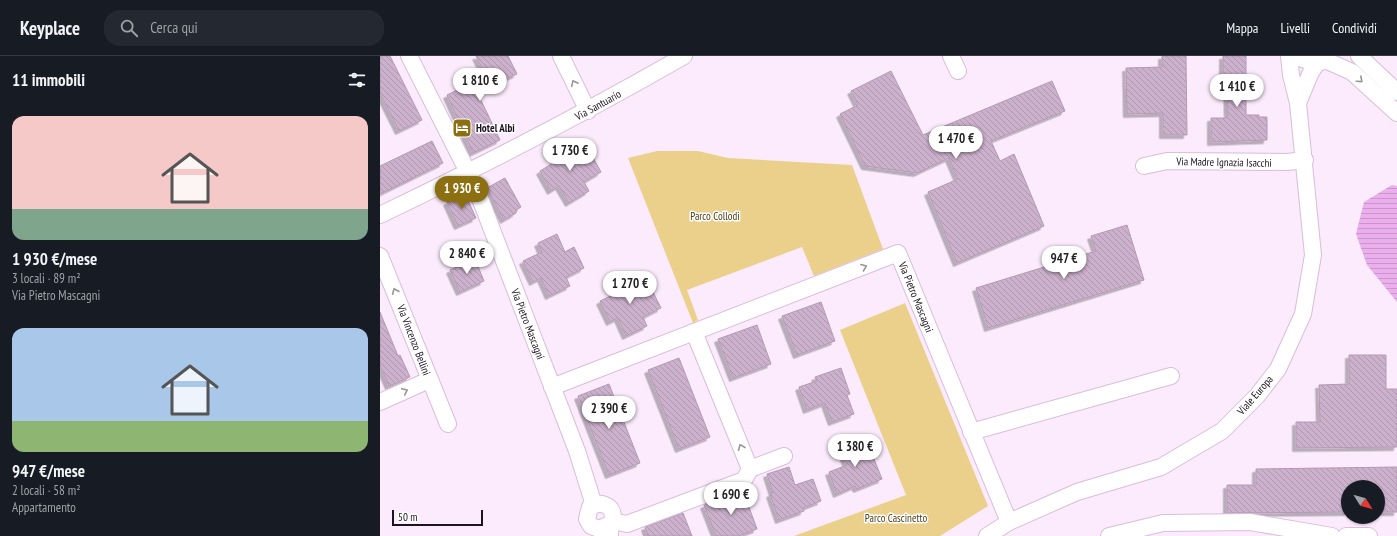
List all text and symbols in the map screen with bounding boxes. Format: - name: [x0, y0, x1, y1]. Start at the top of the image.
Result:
- search box: [104, 10, 384, 46]
- text: Keyplace: [20, 16, 80, 40]
- icon: search: [118, 17, 140, 39]
- text: Cerca qui: [150, 18, 198, 37]
- text: Mappa: [1226, 19, 1258, 37]
- text: Livelli: [1280, 19, 1310, 37]
- text: Condividi: [1332, 19, 1377, 37]
- pin: 1 810 €: [443, 68, 517, 102]
- text: 11 immobili: [12, 69, 85, 91]
- icon: filters: [346, 69, 368, 91]
- text: 1 810 €: [462, 72, 498, 89]
- pin: 1 410 €: [1200, 74, 1274, 108]
- one-way arrow: [1356, 75, 1363, 82]
- text: 1 410 €: [1219, 78, 1255, 95]
- one-way arrow: [572, 80, 579, 88]
- street label: Via Santuario: [572, 87, 624, 124]
- hotel icon: Hotel Albi: [451, 117, 473, 139]
- place label: Hotel Albi: [476, 121, 515, 135]
- pin: 1 470 €: [919, 126, 993, 160]
- text: 1 470 €: [938, 130, 974, 147]
- pin: 1 730 €: [533, 138, 607, 172]
- icon: home: [154, 142, 226, 214]
- text: 1 730 €: [552, 142, 588, 159]
- street label: Via Madre Ignazia Isacchi: [1175, 154, 1272, 170]
- pin: 1 930 €: [425, 176, 499, 210]
- text: 1 930 €: [444, 180, 480, 197]
- park label: Parco Collodi: [690, 209, 740, 223]
- pin: 2 840 €: [430, 241, 504, 275]
- text: 2 840 €: [449, 245, 485, 262]
- pin: 947 €: [1036, 246, 1092, 280]
- text: 1 930 €/mese: [12, 248, 97, 270]
- text: 947 €: [1051, 250, 1077, 267]
- street label: Via Pietro Mascagni: [895, 259, 936, 334]
- one-way arrow: [860, 263, 867, 271]
- text: 3 locali · 89 m²: [12, 270, 80, 287]
- pin: 1 270 €: [593, 271, 667, 305]
- text: 1 270 €: [612, 275, 648, 292]
- street label: Via Pietro Mascagni: [508, 286, 548, 361]
- text: Via Pietro Mascagni: [12, 287, 100, 304]
- one-way arrow: [391, 288, 399, 295]
- street label: Via Vincenzo Bellini: [394, 302, 434, 377]
- icon: home: [154, 354, 226, 426]
- street label: Viale Europa: [1233, 372, 1276, 418]
- one-way arrow: [400, 388, 408, 396]
- pin: 2 390 €: [572, 396, 646, 430]
- text: 2 390 €: [591, 400, 627, 417]
- pin: 1 380 €: [818, 434, 892, 468]
- text: 1 380 €: [837, 438, 873, 455]
- one-way arrow: [738, 444, 746, 452]
- text: 947 €/mese: [12, 460, 85, 482]
- north arrow: [1341, 480, 1385, 524]
- map controls: [1341, 480, 1385, 524]
- text: 2 locali · 58 m²: [12, 482, 80, 499]
- pin: 1 690 €: [694, 482, 768, 516]
- text: 1 690 €: [713, 486, 749, 503]
- text: Appartamento: [12, 499, 76, 516]
- scale bar: [392, 508, 483, 527]
- text: 50 m: [398, 510, 417, 524]
- park label: Parco Cascinetto: [865, 511, 927, 525]

